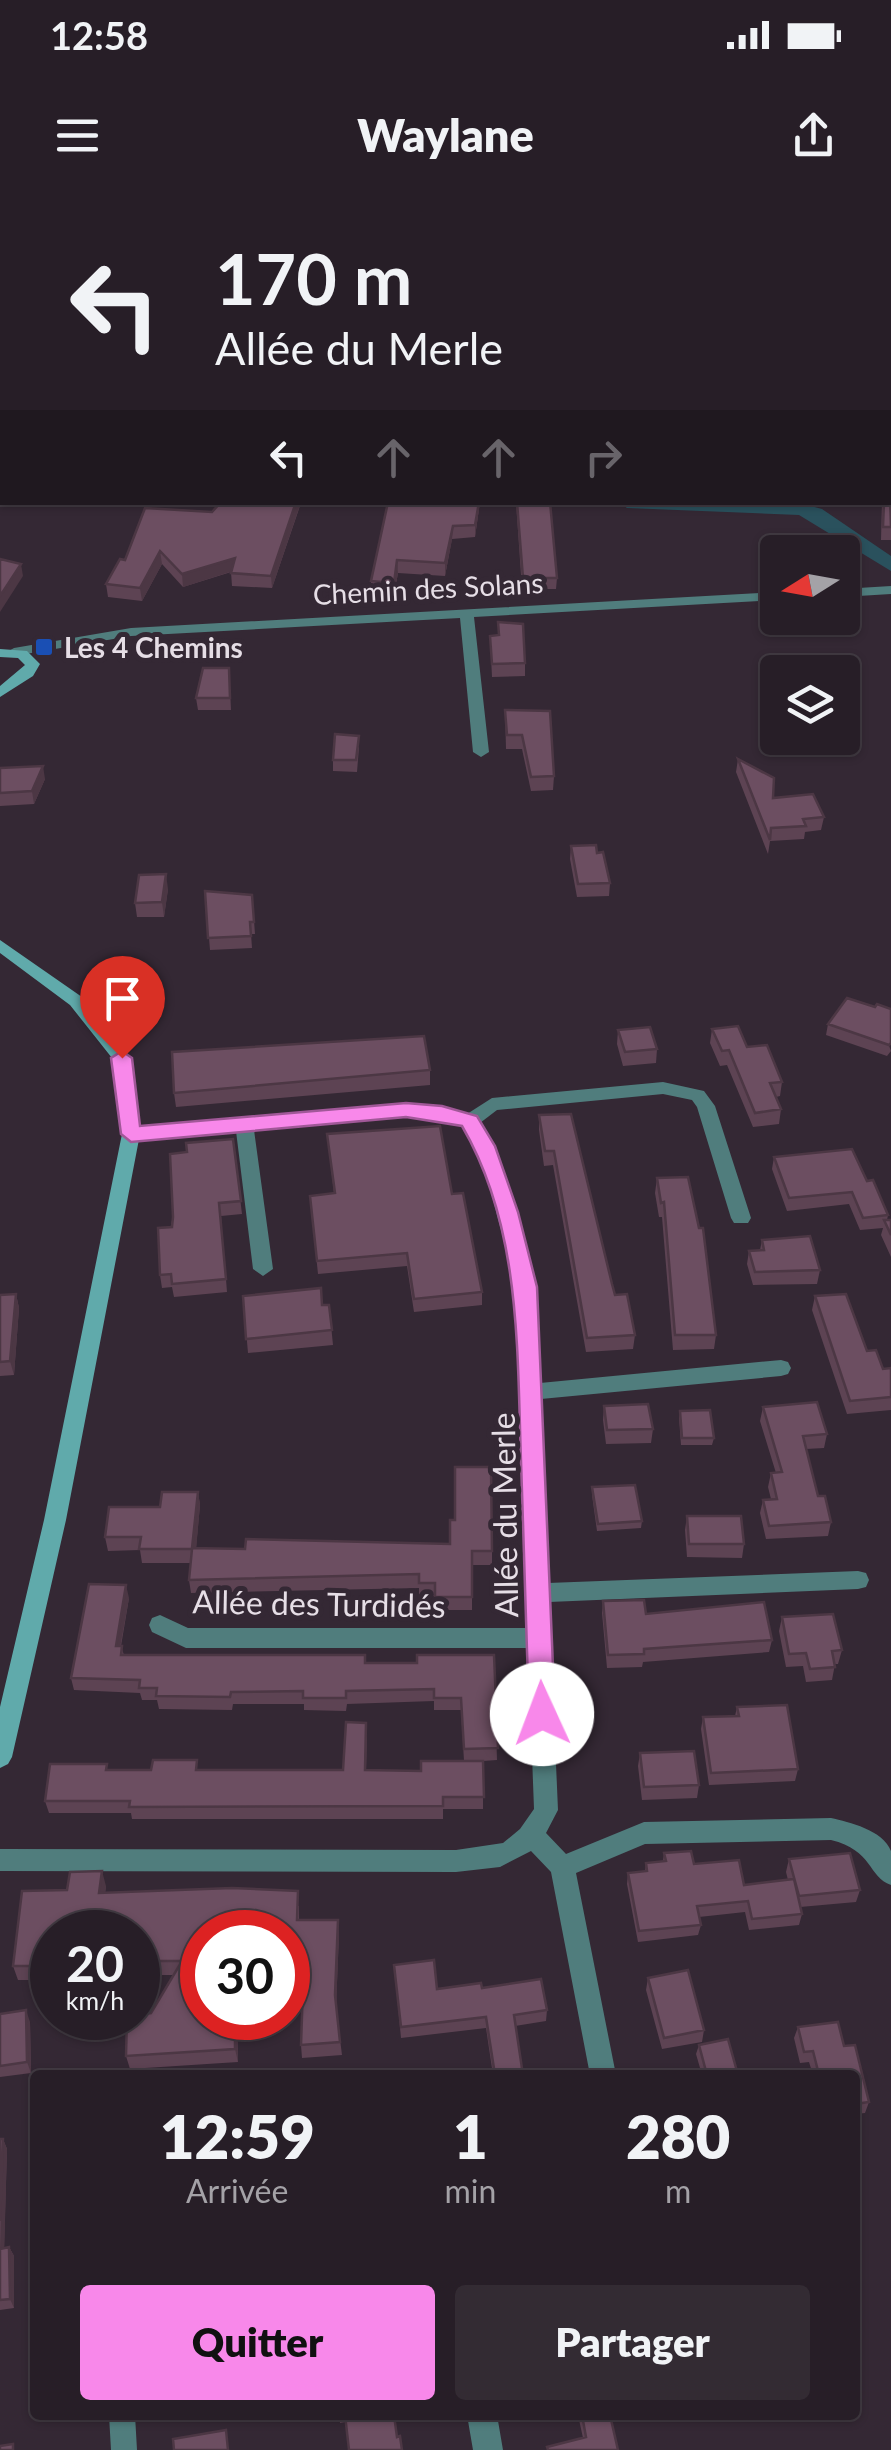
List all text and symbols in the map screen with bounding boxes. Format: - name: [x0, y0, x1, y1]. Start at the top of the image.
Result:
- text: 12:58: [50, 12, 148, 58]
- icon: menu: [50, 108, 105, 163]
- text: Waylane: [357, 108, 534, 162]
- icon: share: [786, 108, 841, 163]
- text: 170 m: [215, 236, 412, 320]
- icon: left: [50, 240, 180, 370]
- text: Allée du Merle: [215, 321, 503, 375]
- icon: left: [261, 430, 316, 485]
- icon: ahead: [366, 430, 421, 485]
- icon: ahead: [471, 430, 526, 485]
- icon: right: [576, 430, 631, 485]
- north arrow: [760, 535, 860, 635]
- map controls: [760, 535, 860, 755]
- street label: Chemin des Solans: [312, 565, 544, 611]
- place label: Les 4 Chemins: [64, 630, 243, 664]
- marker: Les 4 Chemins: [33, 636, 55, 658]
- button: layers: [760, 655, 860, 755]
- pin: [80, 956, 165, 1059]
- icon: arrive: [95, 971, 150, 1026]
- street label: Allée du Merle: [483, 1412, 525, 1618]
- street label: Allée des Turdidés: [192, 1581, 446, 1625]
- position arrow: [490, 1662, 594, 1766]
- speed limit sign: 30: [180, 1910, 310, 2040]
- text: 20: [66, 1933, 124, 1993]
- text: km/h: [66, 1985, 124, 2015]
- text: 12:59: [160, 2100, 315, 2172]
- text: 1: [453, 2100, 488, 2172]
- text: 280: [626, 2100, 730, 2172]
- text: Arrivée: [186, 2171, 288, 2210]
- text: min: [444, 2171, 496, 2210]
- text: m: [665, 2171, 691, 2210]
- button: Quitter: [80, 2285, 435, 2400]
- button: Partager: [455, 2285, 810, 2400]

